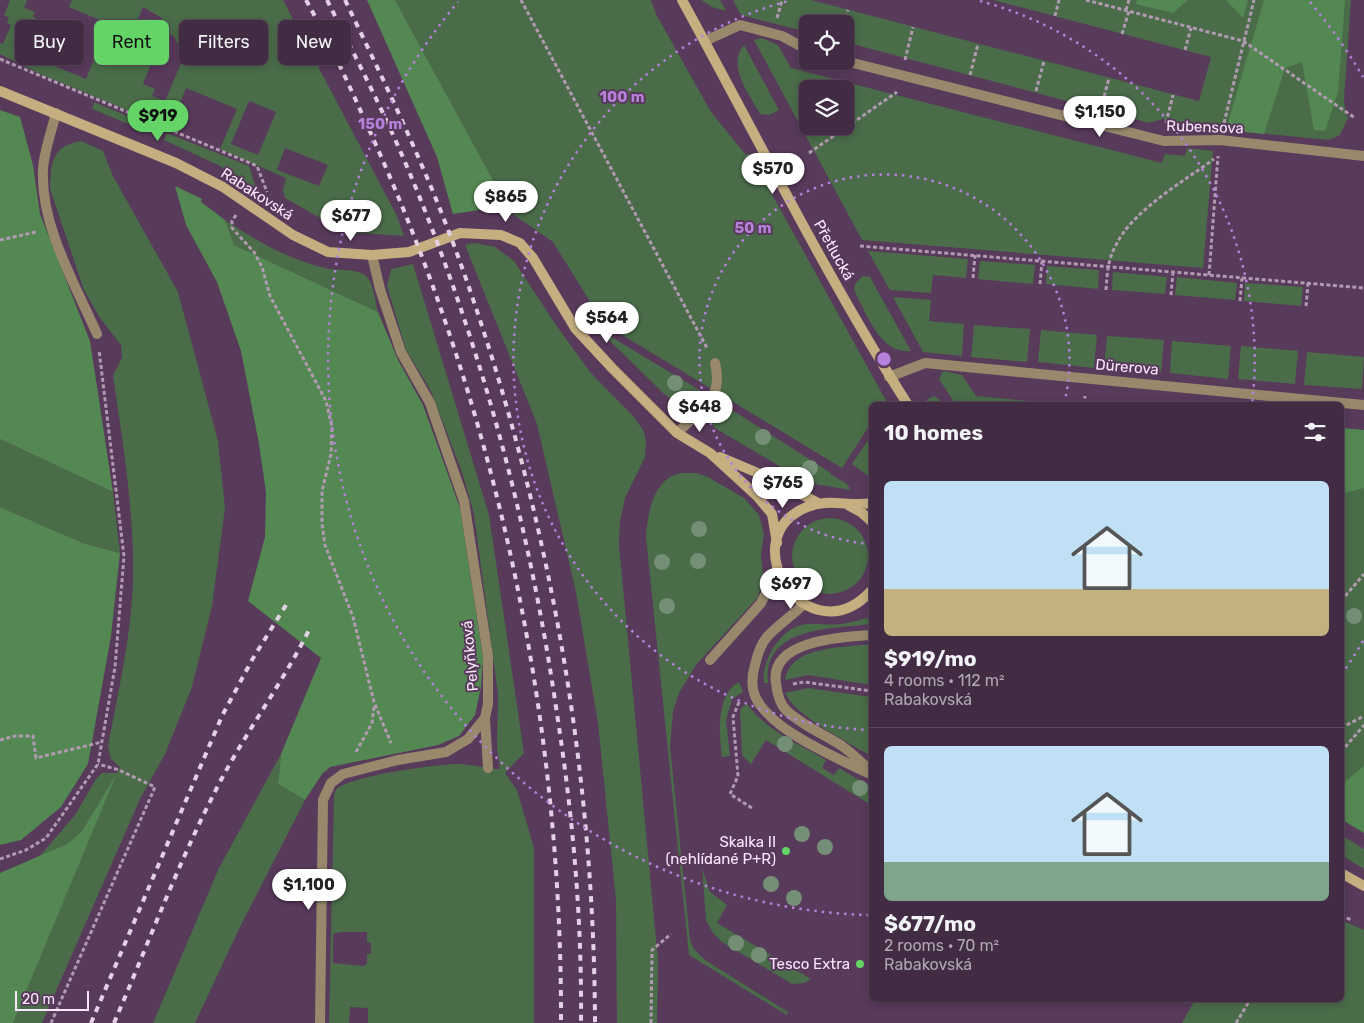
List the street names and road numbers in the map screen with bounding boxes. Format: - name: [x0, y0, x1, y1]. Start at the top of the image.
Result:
- street label: Rubensova: [1166, 117, 1244, 137]
- street label: Rabakovská: [217, 164, 297, 224]
- street label: Přetlucká: [810, 217, 858, 283]
- street label: Dürerova: [1095, 355, 1159, 379]
- street label: Pelyňková: [458, 620, 482, 692]

